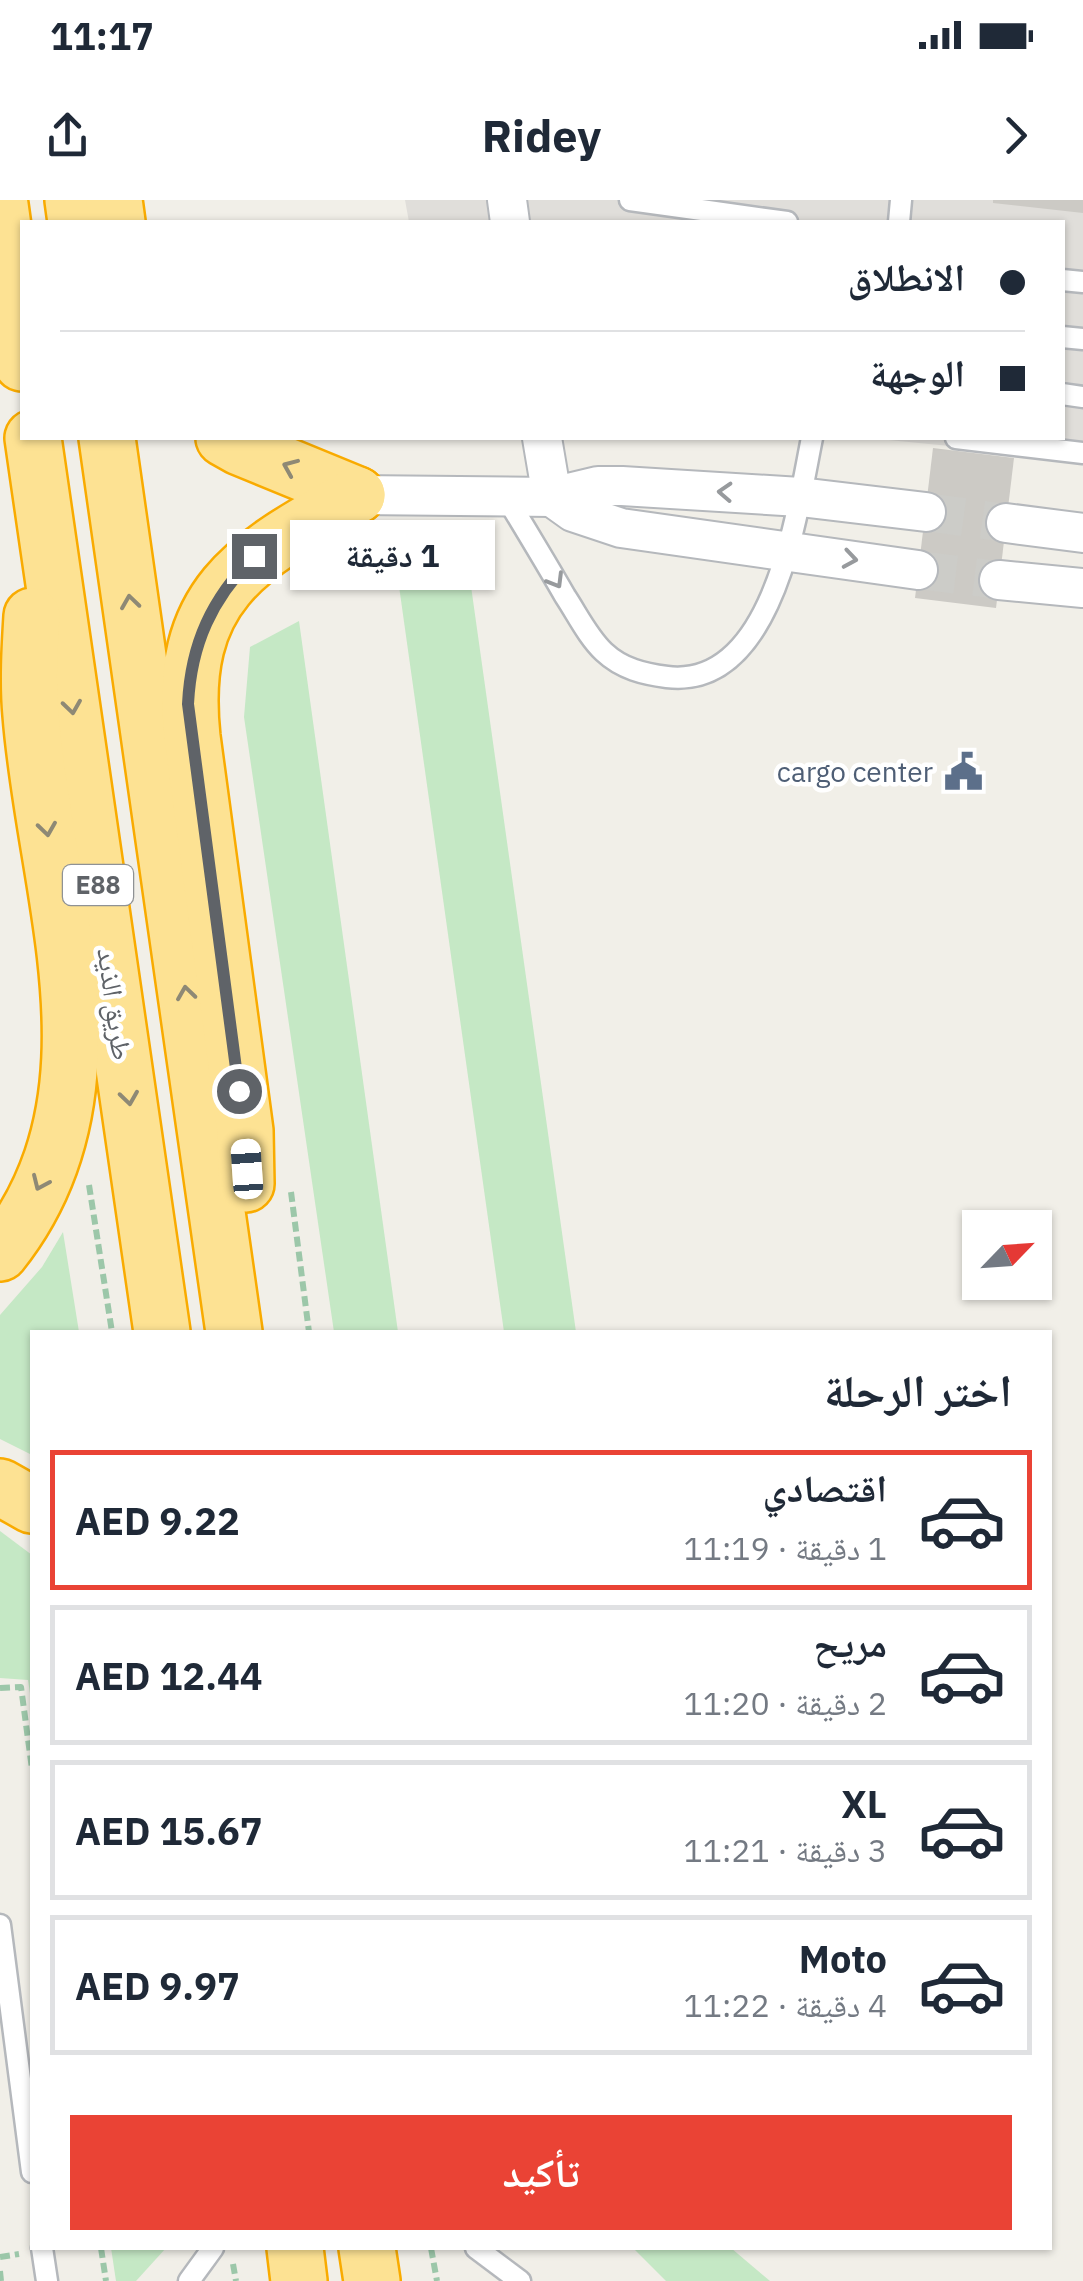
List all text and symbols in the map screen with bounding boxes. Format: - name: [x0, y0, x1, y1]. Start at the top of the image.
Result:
- text: 11:17: [50, 11, 154, 60]
- text: Ridey: [482, 106, 601, 164]
- icon: share: [40, 108, 95, 163]
- icon: forward: [988, 108, 1043, 163]
- text: الانطلاق: [847, 252, 965, 301]
- text: الوجهة: [870, 348, 965, 397]
- one-way arrow: [282, 458, 300, 478]
- one-way arrow: [716, 482, 732, 504]
- callout: 1 دقيقة: [289, 521, 494, 591]
- route end: [232, 534, 277, 579]
- text: 1 دقيقة: [346, 534, 439, 576]
- one-way arrow: [841, 548, 858, 569]
- one-way arrow: [544, 570, 563, 588]
- one-way arrow: [121, 594, 142, 611]
- one-way arrow: [61, 699, 82, 716]
- public building icon: cargo center: [942, 751, 984, 793]
- place label: cargo center: [777, 753, 933, 790]
- one-way arrow: [36, 821, 57, 838]
- road number: E88: [63, 865, 133, 905]
- street label: طريق الذيد: [89, 946, 142, 1062]
- one-way arrow: [177, 985, 198, 1002]
- route start: [217, 1069, 262, 1114]
- one-way arrow: [117, 1090, 138, 1106]
- car: [230, 1138, 264, 1200]
- one-way arrow: [32, 1173, 52, 1191]
- north arrow: [962, 1210, 1052, 1300]
- map controls: [962, 1210, 1052, 1300]
- text: اختر الرحلة: [824, 1361, 1012, 1419]
- text: اقتصادي: [763, 1463, 887, 1512]
- icon: car: [917, 1475, 1007, 1565]
- text: AED 9.22: [75, 1496, 240, 1545]
- text: 1 دقيقة · 11:19: [683, 1527, 887, 1569]
- text: مريح: [813, 1618, 887, 1667]
- icon: car: [917, 1630, 1007, 1720]
- text: AED 12.44: [75, 1651, 263, 1700]
- text: 2 دقيقة · 11:20: [683, 1682, 887, 1724]
- text: XL: [841, 1779, 887, 1828]
- icon: car: [917, 1785, 1007, 1875]
- text: AED 15.67: [75, 1806, 263, 1855]
- text: 3 دقيقة · 11:21: [683, 1829, 887, 1871]
- text: Moto: [799, 1934, 887, 1983]
- icon: car: [917, 1940, 1007, 2030]
- text: AED 9.97: [75, 1961, 240, 2010]
- text: 4 دقيقة · 11:22: [683, 1984, 887, 2026]
- button: تأكيد: [70, 2115, 1012, 2230]

